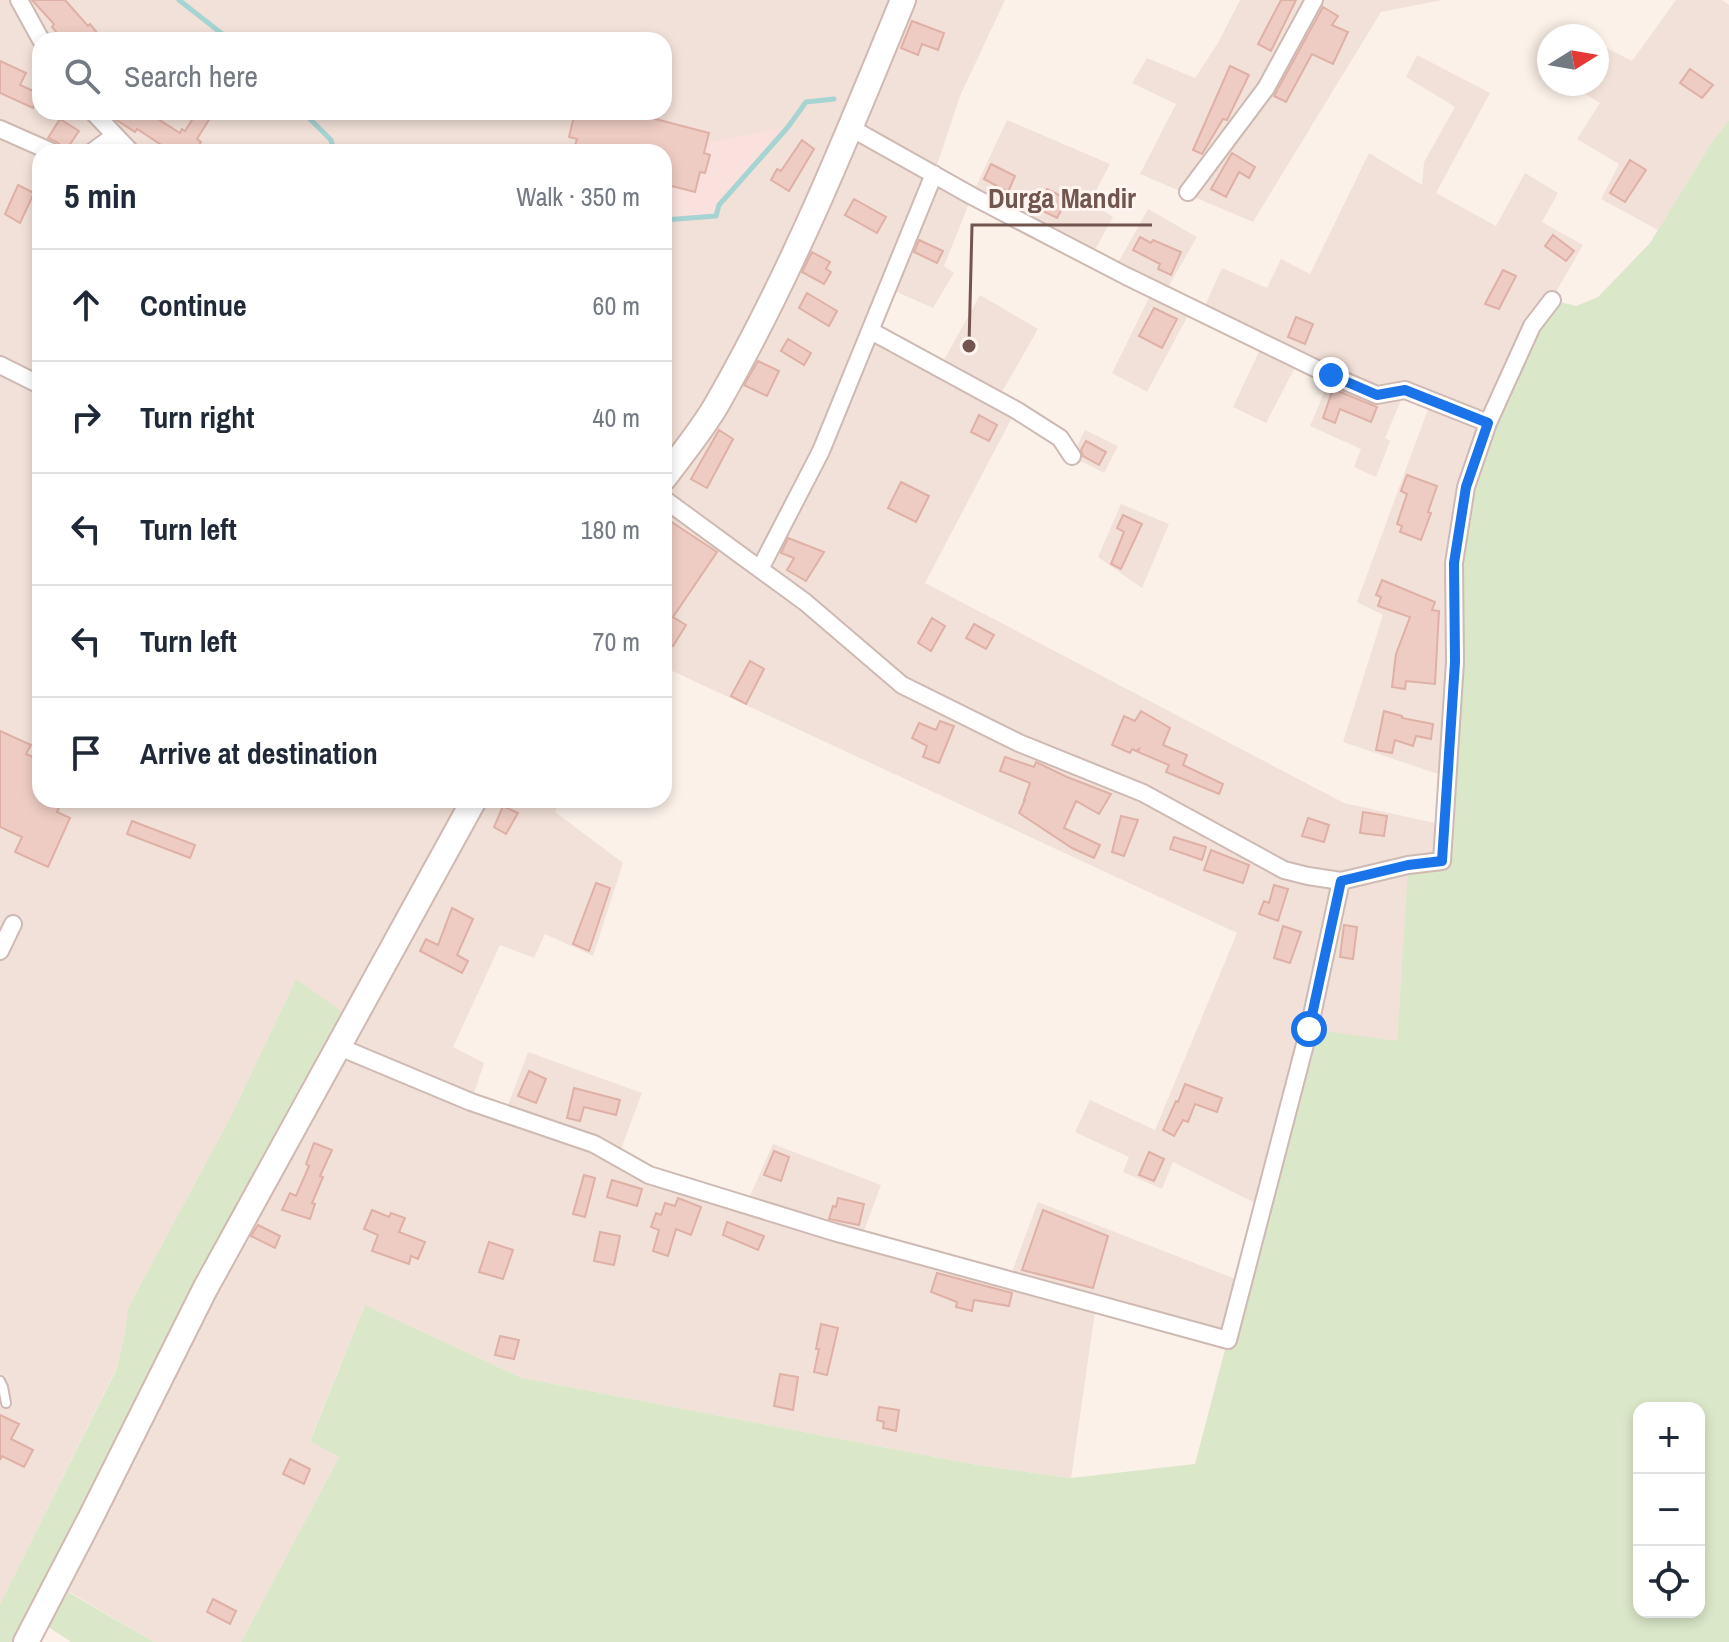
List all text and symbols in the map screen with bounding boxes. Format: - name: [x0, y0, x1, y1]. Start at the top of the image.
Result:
- north arrow: [1537, 24, 1609, 96]
- search box: [32, 32, 672, 120]
- icon: search: [60, 54, 104, 98]
- text: Search here: [124, 56, 258, 96]
- text: 5 min: [64, 173, 137, 219]
- callout: Durga Mandir: [972, 173, 1152, 225]
- text: Walk · 350 m: [516, 179, 640, 214]
- text: Durga Mandir: [988, 179, 1136, 217]
- icon: ahead: [64, 283, 108, 327]
- text: Continue: [140, 285, 247, 325]
- text: 60 m: [593, 288, 640, 323]
- route end: [1313, 357, 1349, 393]
- icon: right: [64, 395, 108, 439]
- text: Turn right: [140, 397, 254, 437]
- text: 40 m: [593, 400, 640, 435]
- icon: left: [64, 507, 108, 551]
- text: Turn left: [140, 509, 237, 549]
- text: 180 m: [581, 512, 640, 547]
- icon: left: [64, 619, 108, 663]
- text: Turn left: [140, 621, 237, 661]
- text: 70 m: [593, 624, 640, 659]
- icon: arrive: [64, 731, 108, 775]
- text: Arrive at destination: [140, 733, 378, 773]
- route start: [1291, 1011, 1327, 1047]
- map controls: [1633, 1402, 1705, 1618]
- button: +: [1633, 1402, 1705, 1474]
- button: −: [1633, 1474, 1705, 1546]
- button: locate: [1633, 1546, 1705, 1618]

